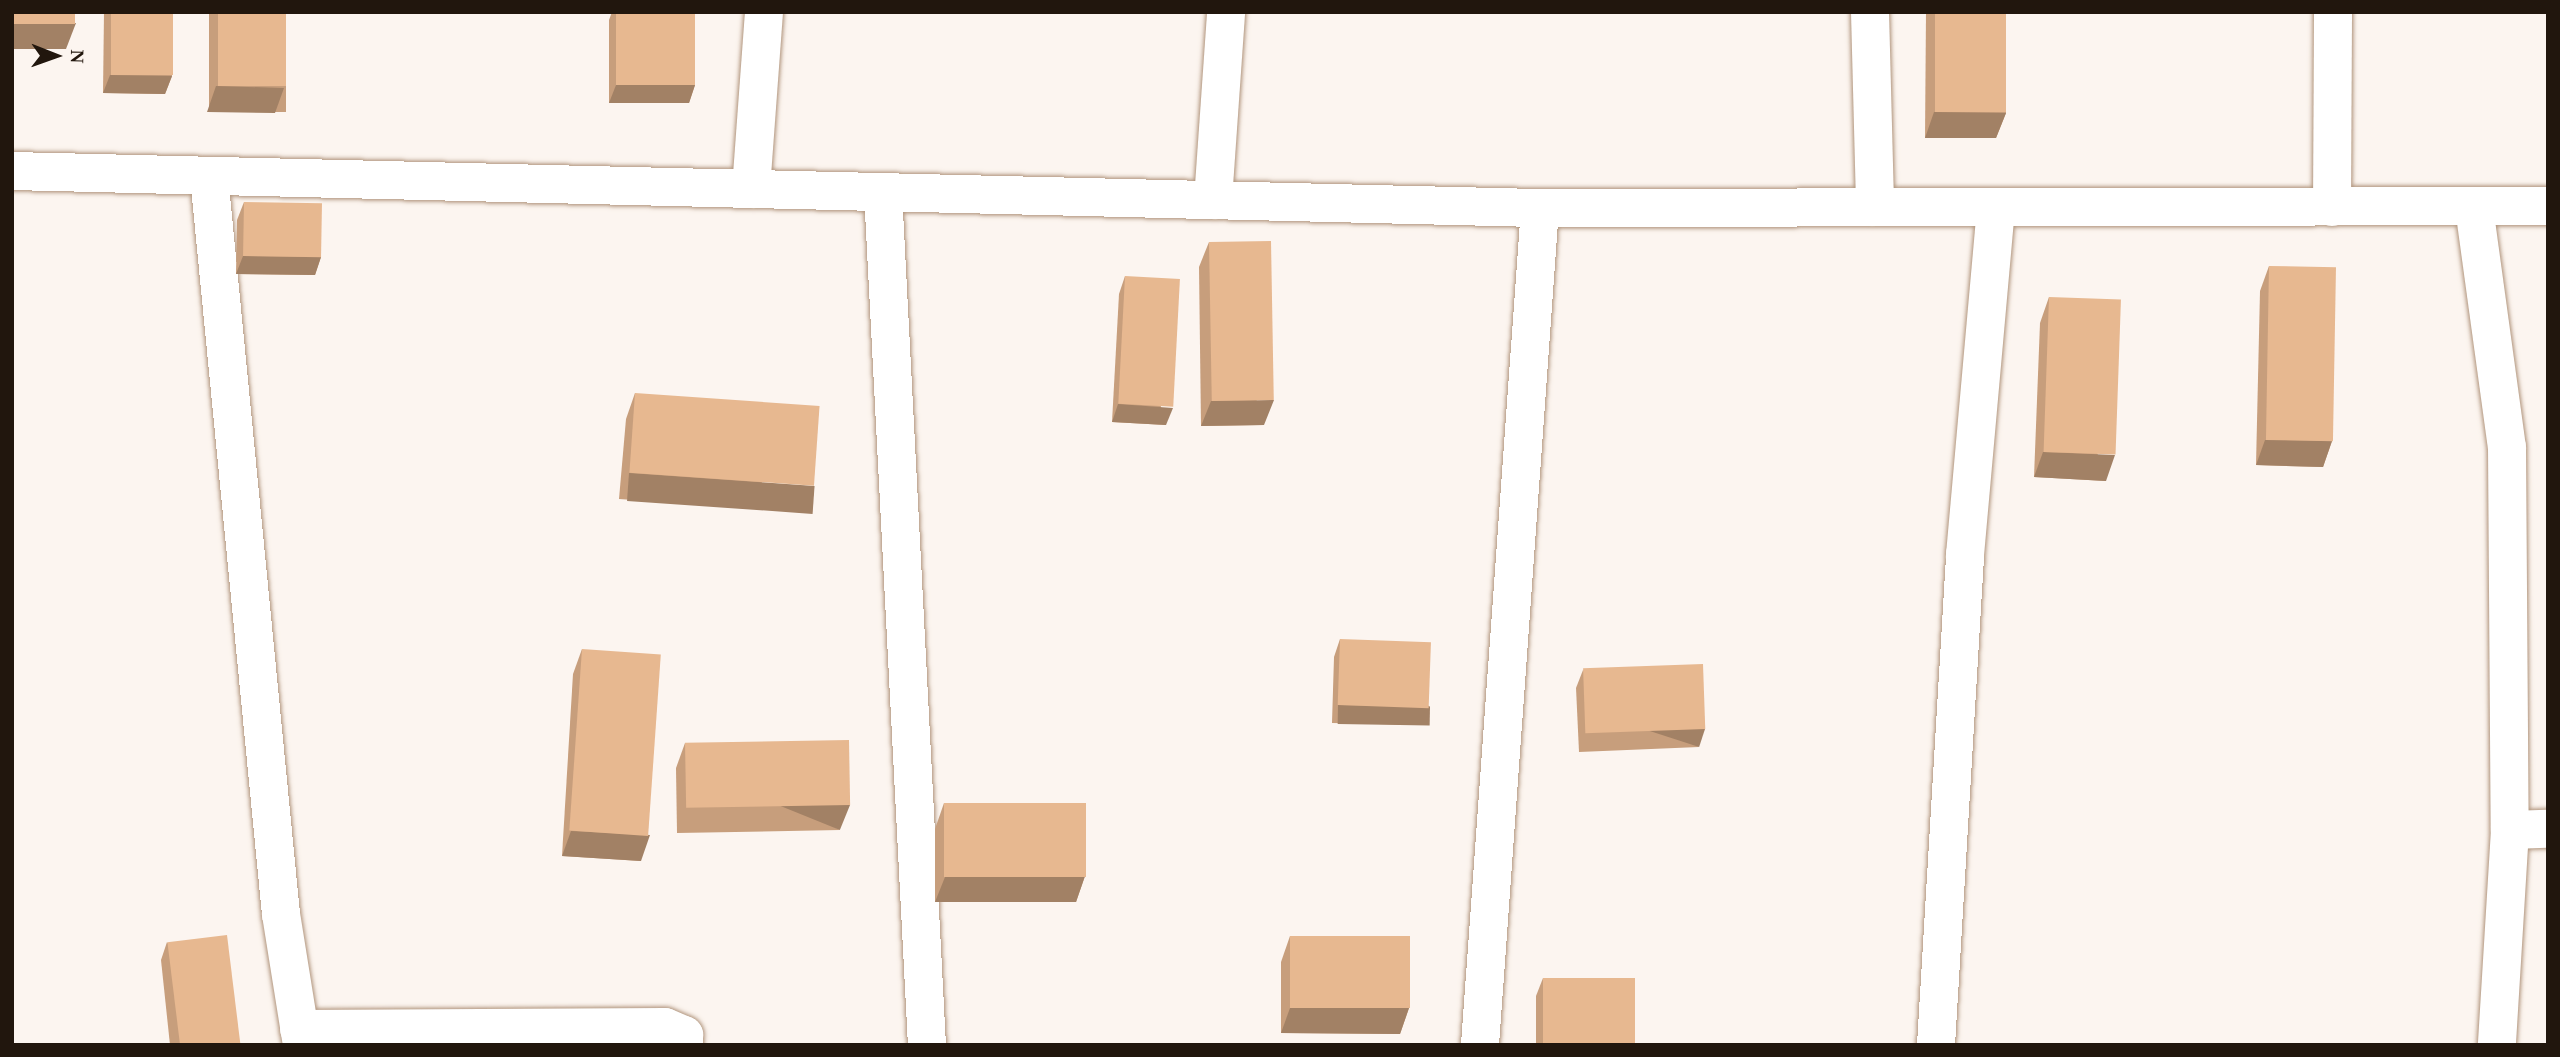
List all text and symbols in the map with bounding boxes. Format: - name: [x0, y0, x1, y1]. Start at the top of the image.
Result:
- north arrow: [21, 21, 91, 91]
- text: N: [67, 49, 88, 63]

